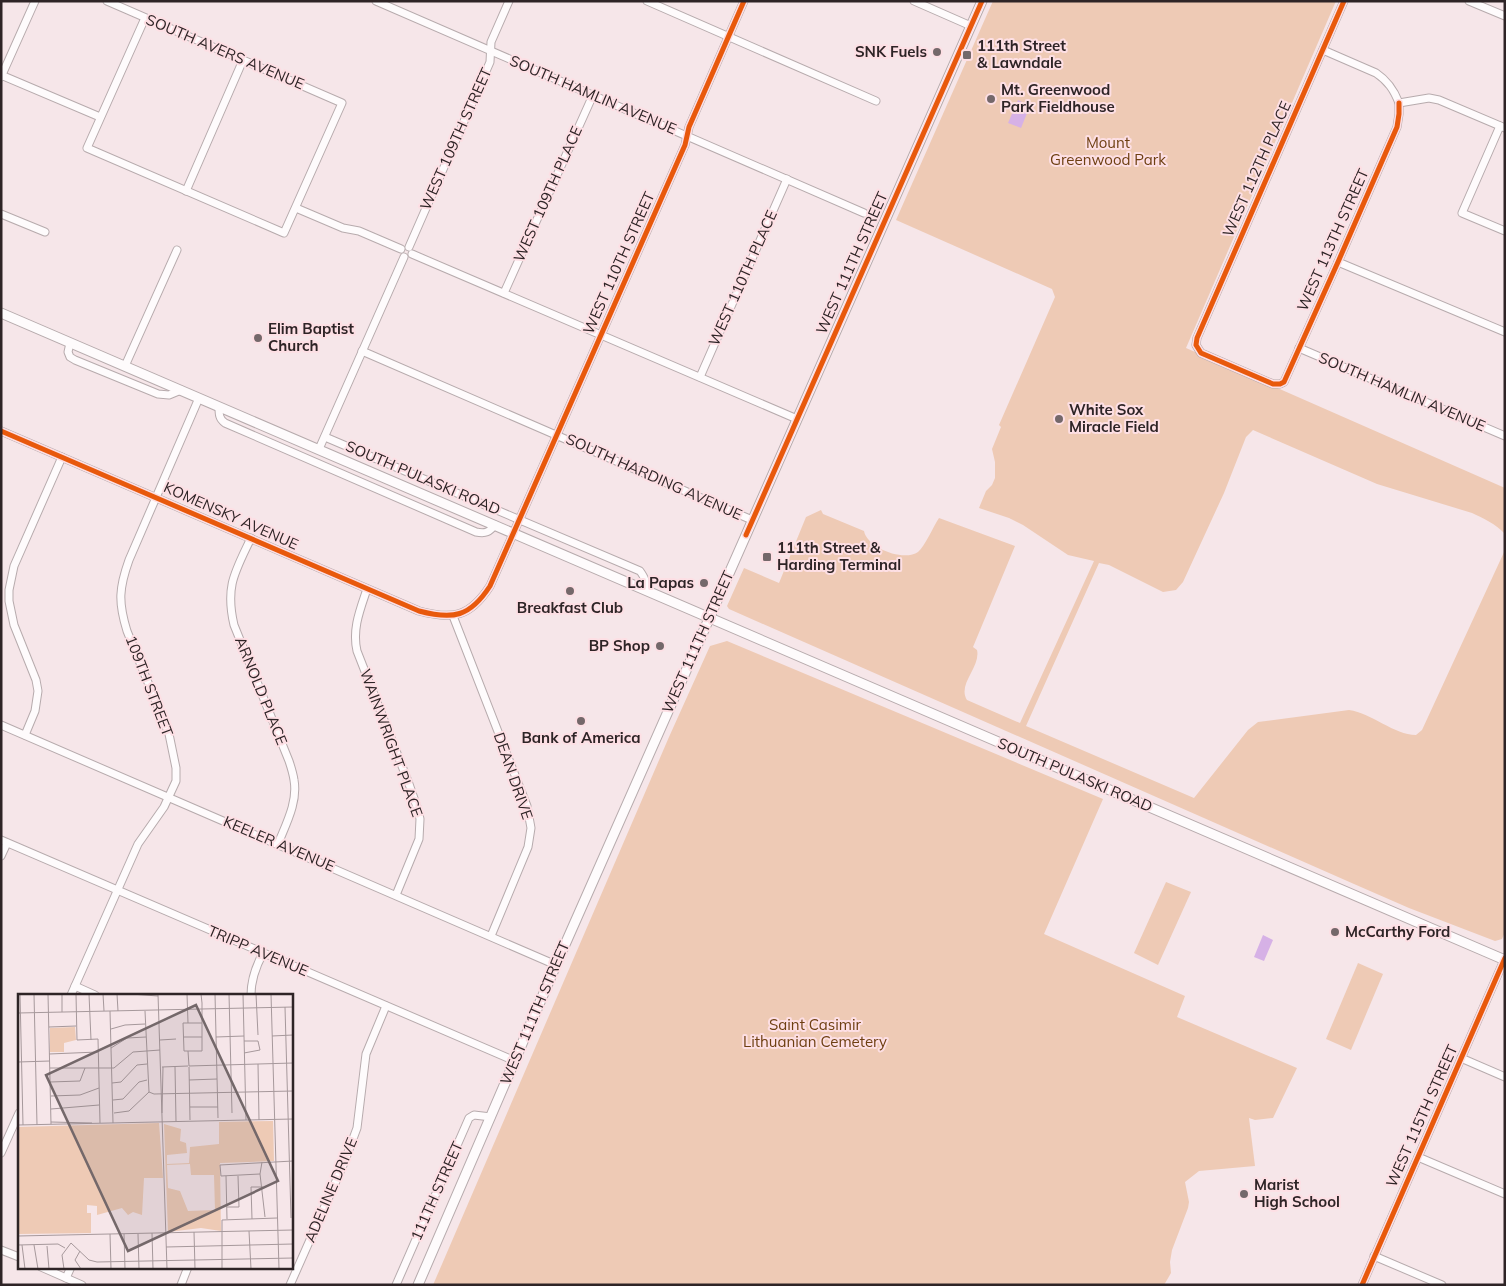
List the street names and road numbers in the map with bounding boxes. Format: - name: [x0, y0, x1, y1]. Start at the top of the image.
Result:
- street label: SOUTH AVERS AVENUE: [143, 10, 307, 94]
- street label: SOUTH HAMLIN AVENUE: [507, 51, 680, 138]
- street label: WEST 109TH STREET: [416, 65, 496, 213]
- street label: WEST 112TH PLACE: [1218, 98, 1295, 240]
- street label: WEST 109TH PLACE: [509, 123, 586, 265]
- street label: WEST 113TH STREET: [1293, 166, 1373, 314]
- street label: WEST 110TH STREET: [579, 189, 659, 337]
- street label: WEST 111TH STREET: [812, 189, 892, 337]
- street label: WEST 110TH PLACE: [704, 207, 781, 349]
- street label: SOUTH HAMLIN AVENUE: [1316, 348, 1489, 435]
- street label: SOUTH HARDING AVENUE: [563, 429, 745, 524]
- street label: SOUTH PULASKI ROAD: [343, 436, 504, 519]
- street label: KOMENSKY AVENUE: [161, 477, 302, 554]
- street label: WEST 111TH STREET: [658, 568, 738, 716]
- street label: 109TH STREET: [122, 633, 177, 739]
- street label: ARNOLD PLACE: [231, 634, 292, 748]
- street label: WAINWRIGHT PLACE: [356, 666, 427, 819]
- street label: DEAN DRIVE: [490, 730, 537, 822]
- street label: SOUTH PULASKI ROAD: [995, 733, 1156, 816]
- street label: KEELER AVENUE: [221, 812, 338, 876]
- street label: TRIPP AVENUE: [205, 921, 311, 980]
- street label: WEST 111TH STREET: [496, 938, 573, 1087]
- street label: WEST 115TH STREET: [1382, 1042, 1462, 1190]
- street label: ADELINE DRIVE: [300, 1134, 361, 1245]
- street label: 111TH STREET: [406, 1138, 467, 1243]

